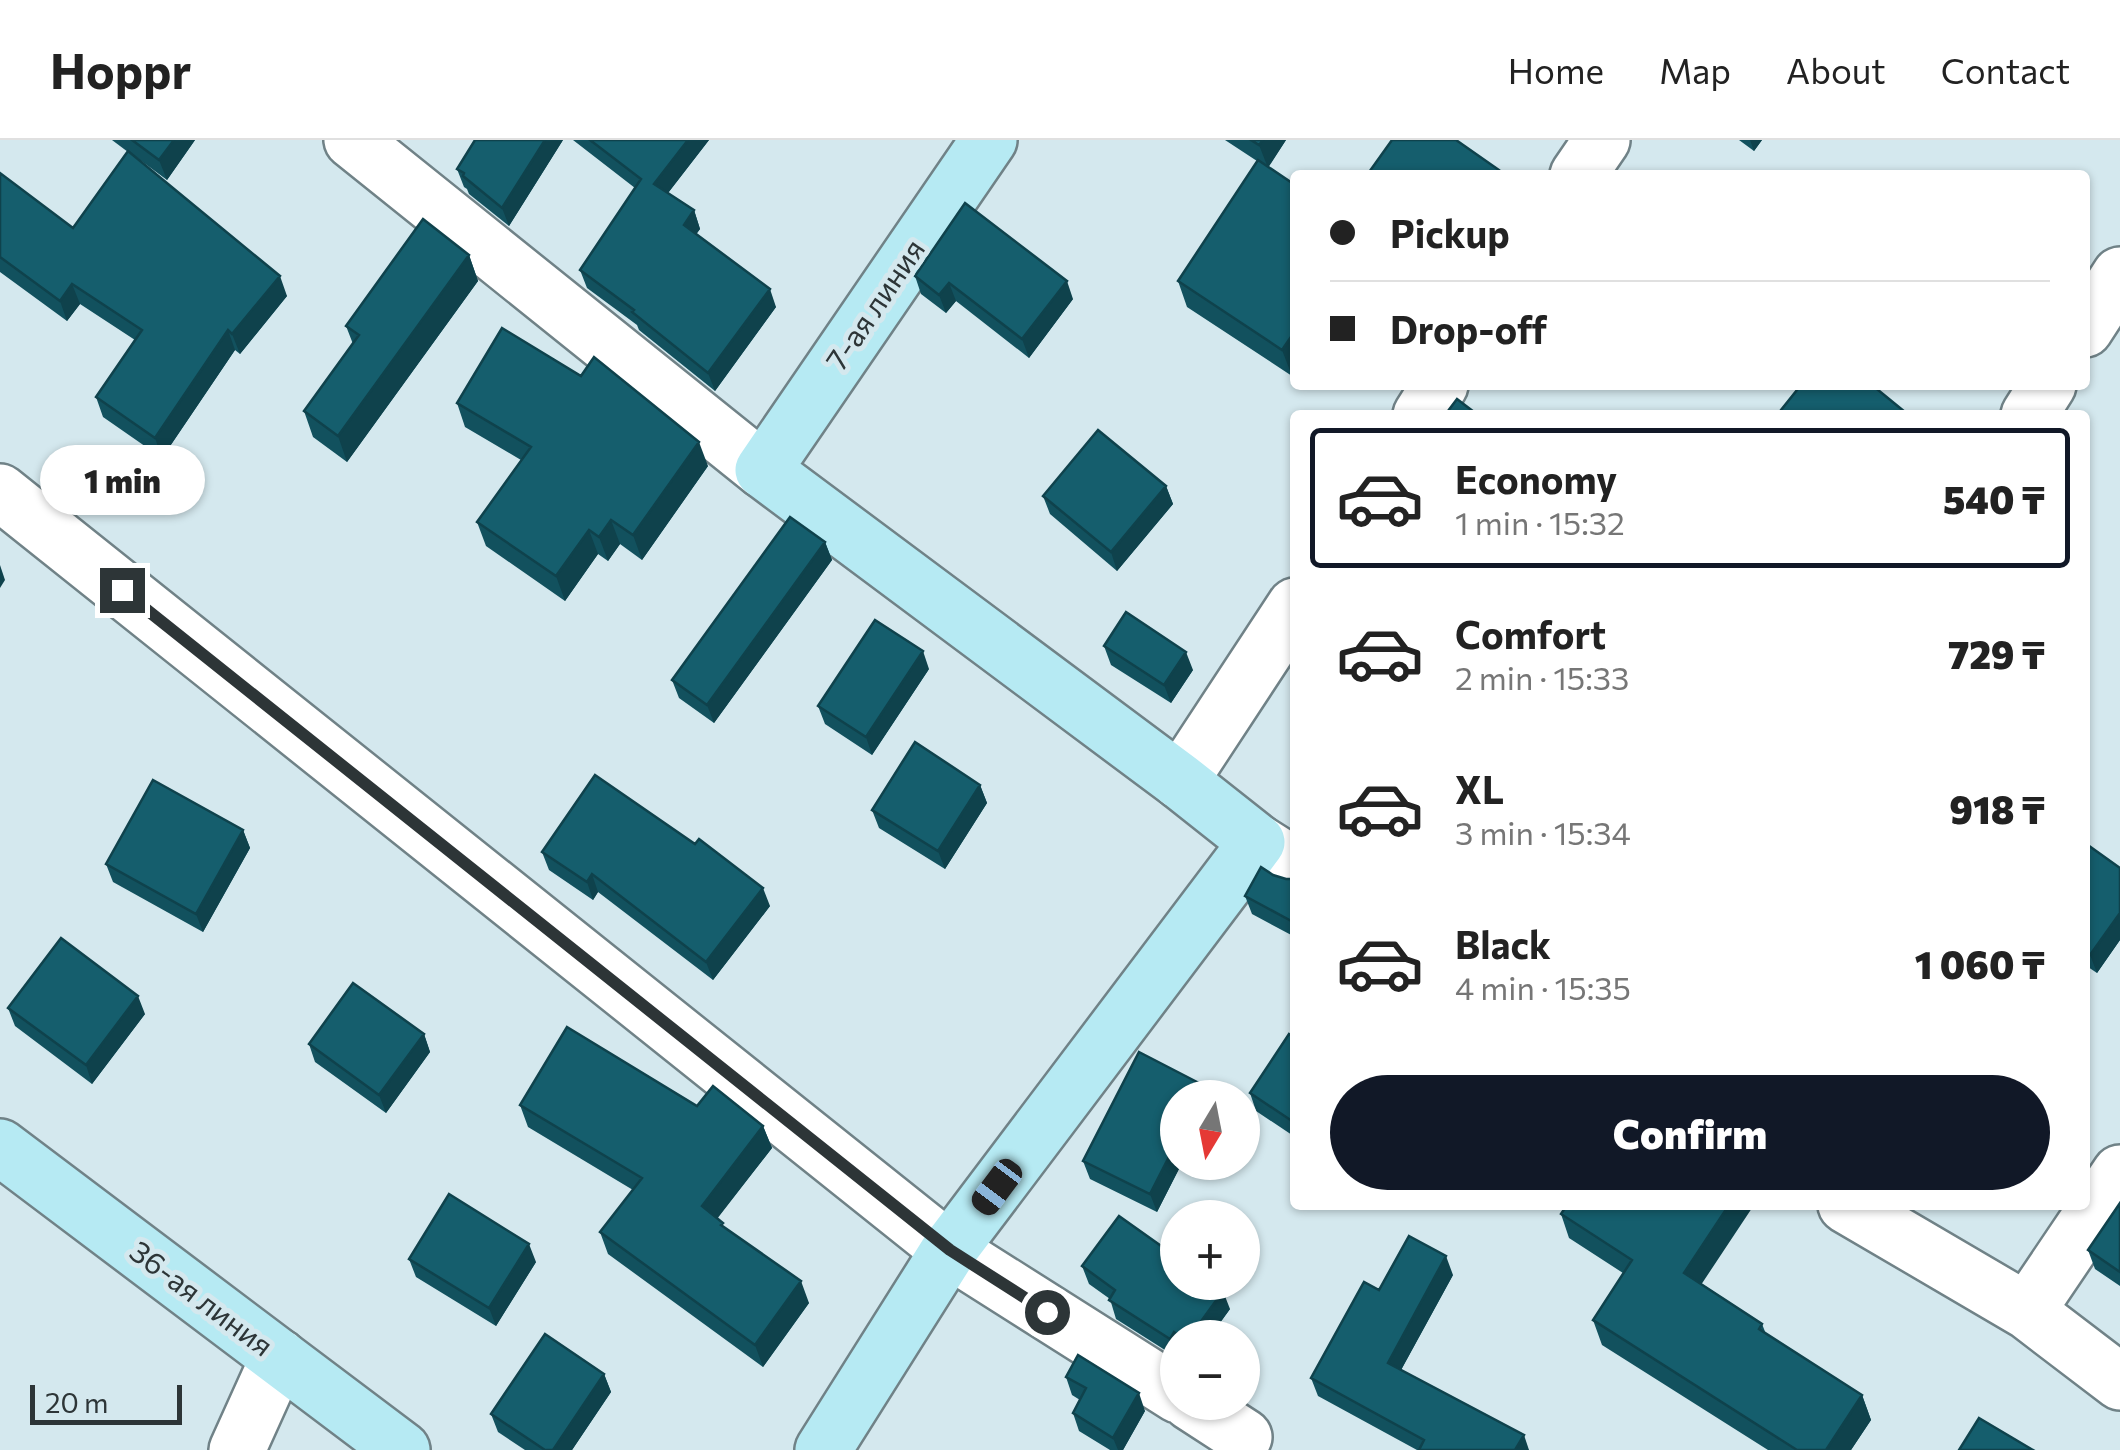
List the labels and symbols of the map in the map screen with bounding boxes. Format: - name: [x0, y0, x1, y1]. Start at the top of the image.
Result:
- street label: 7-ая линия: [817, 231, 931, 376]
- callout: 1 min: [39, 445, 204, 515]
- route end: [100, 568, 145, 613]
- north arrow: [1160, 1080, 1260, 1180]
- car: [967, 1154, 1027, 1220]
- street label: 36-ая линия: [124, 1231, 281, 1363]
- route start: [1025, 1290, 1070, 1335]
- scale bar: [30, 1380, 182, 1424]

